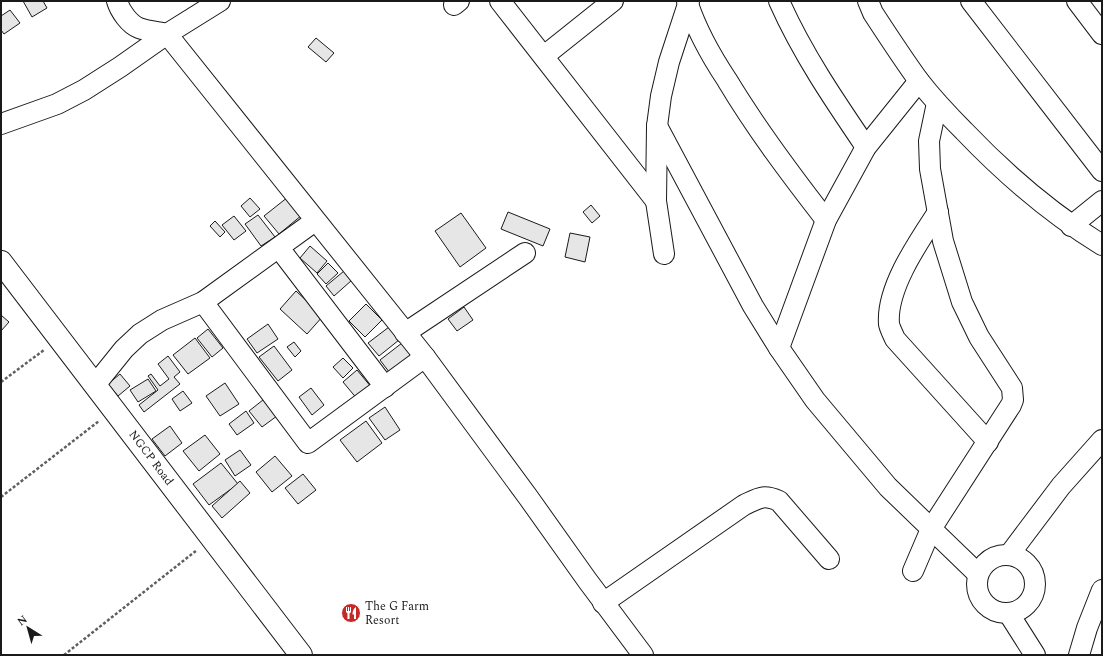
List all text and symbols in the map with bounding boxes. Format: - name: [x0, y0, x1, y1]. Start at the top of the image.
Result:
- street label: NGCP Road: [124, 426, 178, 490]
- place label: The G Farm Resort: [365, 597, 429, 630]
- restaurant icon: The G Farm Resort: [340, 602, 362, 624]
- north arrow: [8, 608, 48, 648]
- text: N: [14, 611, 31, 630]

